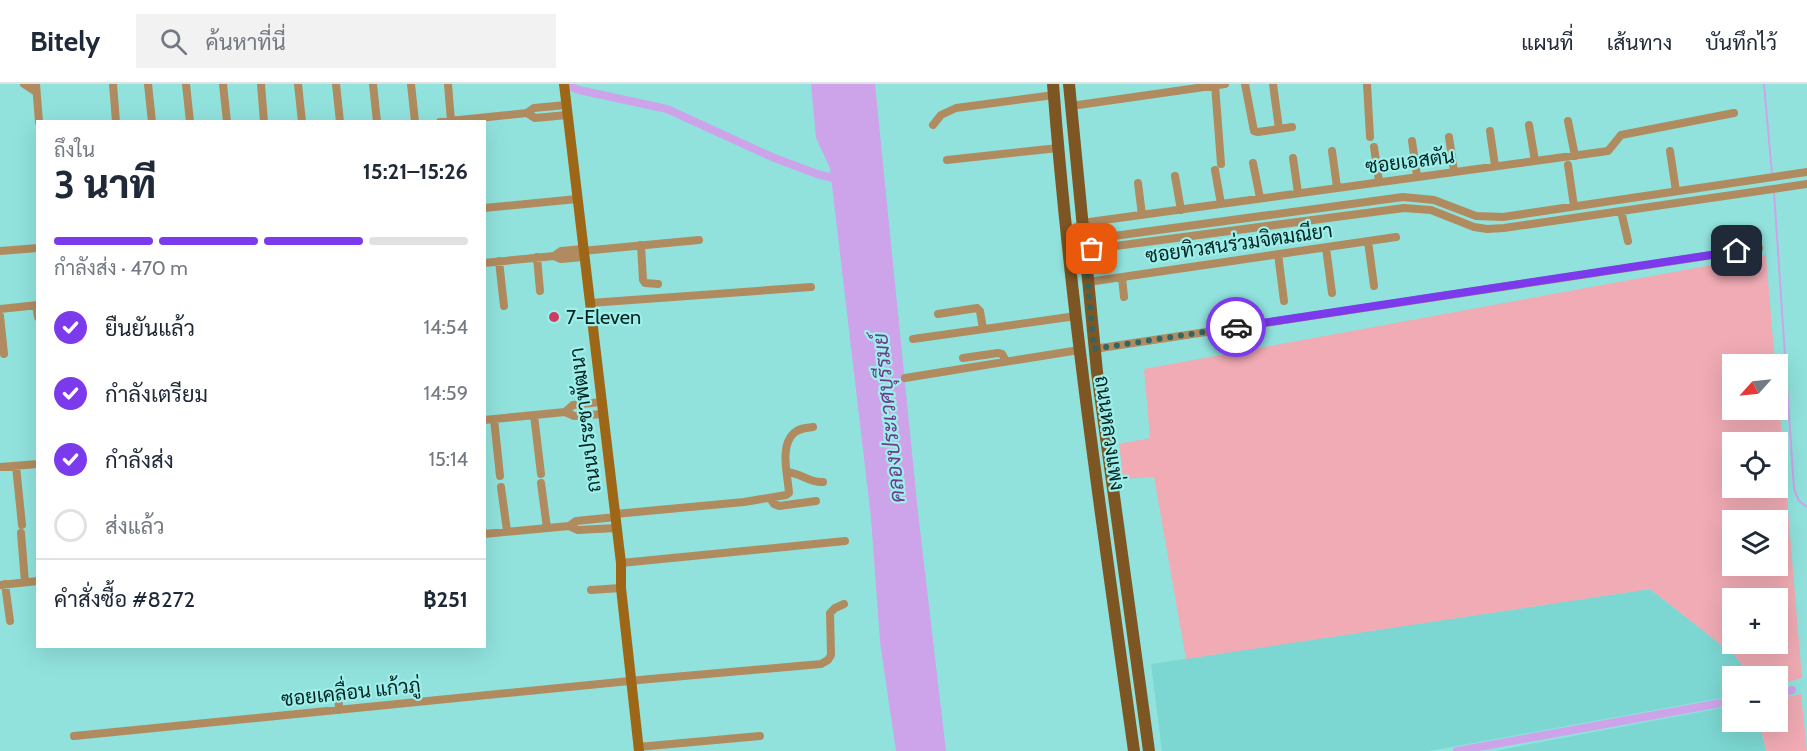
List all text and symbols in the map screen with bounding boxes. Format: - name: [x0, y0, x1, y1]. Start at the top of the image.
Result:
- search box: [136, 14, 556, 68]
- text: Bitely: [30, 24, 100, 58]
- icon: search: [157, 25, 190, 58]
- text: ค้นหาที่นี่: [205, 29, 286, 56]
- text: แผนที่: [1521, 30, 1574, 55]
- text: เส้นทาง: [1607, 30, 1672, 55]
- text: บันทึกไว้: [1705, 30, 1777, 55]
- text: ถึงใน: [54, 138, 95, 162]
- street label: ซอยเอสตัน: [1364, 144, 1456, 178]
- text: 15:21–15:26: [363, 158, 468, 185]
- text: 3 นาที: [54, 160, 156, 208]
- street label: ซอยทิวสนร่วมจิตมณียา: [1144, 217, 1334, 268]
- pin: [1066, 223, 1117, 274]
- pin: [1711, 225, 1762, 276]
- icon: bag: [1075, 232, 1108, 265]
- icon: home: [1720, 234, 1753, 267]
- text: กำลังส่ง · 470 m: [54, 256, 188, 280]
- courier: [1206, 297, 1266, 357]
- place label: 7-Eleven: [566, 305, 641, 329]
- marker: 7-Eleven: [547, 310, 561, 324]
- icon: check: [54, 311, 87, 344]
- icon: car: [1220, 311, 1253, 344]
- text: ยืนยันแล้ว: [105, 315, 195, 342]
- text: 14:54: [423, 315, 468, 339]
- water label: คลองประเวศบุรีรมย์: [866, 329, 912, 504]
- street label: ถนนประชาพัฒนา: [564, 346, 606, 494]
- north arrow: [1722, 354, 1788, 420]
- map controls: [1722, 354, 1788, 732]
- street label: ถนนหลวงแพ่ง: [1090, 374, 1130, 492]
- icon: check: [54, 377, 87, 410]
- text: กำลังเตรียม: [105, 381, 208, 408]
- text: 14:59: [424, 381, 468, 405]
- button: locate: [1722, 432, 1788, 498]
- icon: check: [54, 443, 87, 476]
- text: กำลังส่ง: [105, 447, 174, 474]
- text: 15:14: [428, 447, 468, 471]
- button: layers: [1722, 510, 1788, 576]
- text: ส่งแล้ว: [105, 513, 165, 540]
- text: คำสั่งซื้อ #8272: [54, 586, 195, 613]
- text: ฿251: [423, 586, 468, 613]
- button: +: [1722, 588, 1788, 654]
- button: −: [1722, 666, 1788, 732]
- street label: ซอยเคลื่อน แก้วภู่: [280, 668, 422, 714]

